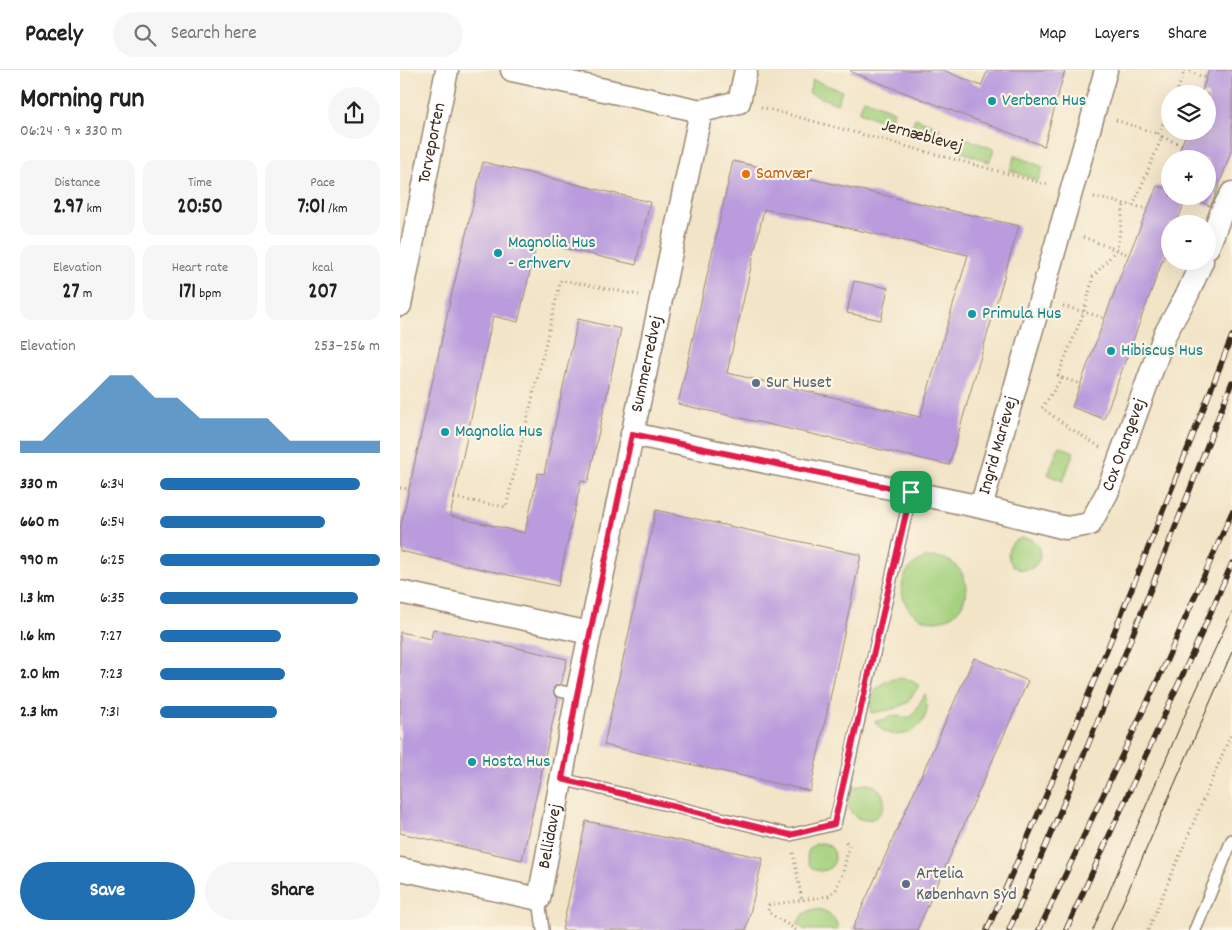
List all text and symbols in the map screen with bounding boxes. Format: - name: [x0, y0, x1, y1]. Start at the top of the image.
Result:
- search box: [113, 12, 463, 57]
- text: Pacely: [25, 18, 83, 52]
- icon: search: [131, 21, 159, 49]
- text: Search here: [171, 21, 257, 48]
- text: Map: [1039, 22, 1066, 47]
- text: Layers: [1094, 22, 1140, 47]
- text: Share: [1168, 22, 1207, 47]
- text: Morning run: [20, 81, 144, 121]
- map controls: [1161, 85, 1216, 270]
- button: layers: [1161, 85, 1216, 140]
- button: share: [328, 87, 380, 139]
- place label: Verbena Hus: [1002, 89, 1086, 114]
- marker: Verbena Hus: [986, 95, 998, 107]
- street label: Torveporten: [412, 101, 453, 186]
- street label: Jernæblevej: [879, 114, 965, 160]
- text: 06:24 · 9 × 330 m: [20, 120, 122, 143]
- button: +: [1161, 150, 1216, 205]
- place label: Samvær: [756, 162, 813, 187]
- marker: Samvær: [740, 168, 752, 180]
- text: Distance: [54, 173, 100, 193]
- text: Time: [188, 173, 212, 193]
- text: Pace: [310, 173, 335, 193]
- text: 2.97: [53, 193, 83, 223]
- text: 20:50: [177, 193, 223, 223]
- text: 7:01: [298, 193, 325, 223]
- text: km: [83, 199, 102, 219]
- text: /km: [325, 199, 348, 219]
- button: −: [1161, 215, 1216, 270]
- place label: Magnolia Hus - erhverv: [508, 231, 596, 277]
- marker: Magnolia Hus - erhverv: [492, 247, 504, 259]
- text: Elevation: [53, 258, 102, 278]
- text: Heart rate: [172, 258, 228, 278]
- text: kcal: [312, 258, 333, 278]
- text: 27: [62, 278, 80, 308]
- text: 171: [179, 278, 196, 308]
- text: 207: [308, 278, 337, 308]
- text: m: [80, 284, 92, 304]
- text: bpm: [196, 284, 221, 304]
- place label: Primula Hus: [982, 302, 1062, 327]
- marker: Primula Hus: [966, 308, 978, 320]
- street label: Summerredvej: [625, 313, 670, 415]
- text: Elevation: [20, 335, 76, 358]
- text: 253–256 m: [314, 335, 380, 358]
- place label: Hibiscus Hus: [1121, 339, 1203, 364]
- marker: Hibiscus Hus: [1105, 345, 1117, 357]
- place label: Sur Huset: [766, 371, 832, 396]
- marker: Sur Huset: [750, 377, 762, 389]
- street label: Ingrid Marievej: [973, 393, 1025, 498]
- street label: Cox Orangevej: [1096, 395, 1153, 495]
- place label: Magnolia Hus: [455, 420, 543, 445]
- marker: Magnolia Hus: [439, 426, 451, 438]
- pin: [890, 471, 932, 513]
- text: 330 m: [20, 473, 58, 496]
- text: 6:34: [100, 473, 124, 496]
- icon: arrive: [897, 478, 925, 506]
- text: 660 m: [20, 511, 59, 534]
- text: 6:54: [100, 511, 125, 534]
- text: 990 m: [20, 549, 58, 572]
- text: 6:25: [100, 549, 125, 572]
- text: 1.3 km: [20, 587, 54, 610]
- text: 6:35: [100, 587, 125, 610]
- text: 1.6 km: [20, 625, 55, 648]
- text: 7:27: [100, 625, 122, 648]
- text: 2.0 km: [20, 663, 60, 686]
- text: 7:23: [100, 663, 123, 686]
- text: 2.3 km: [20, 701, 58, 724]
- text: 7:31: [100, 701, 119, 724]
- place label: Hosta Hus: [482, 750, 551, 775]
- marker: Hosta Hus: [466, 756, 478, 768]
- street label: Bellidavej: [532, 802, 569, 871]
- button: Save: [20, 862, 195, 920]
- button: Share: [205, 862, 380, 920]
- place label: Artelia København Syd: [916, 862, 1017, 908]
- marker: Artelia København Syd: [900, 878, 912, 890]

